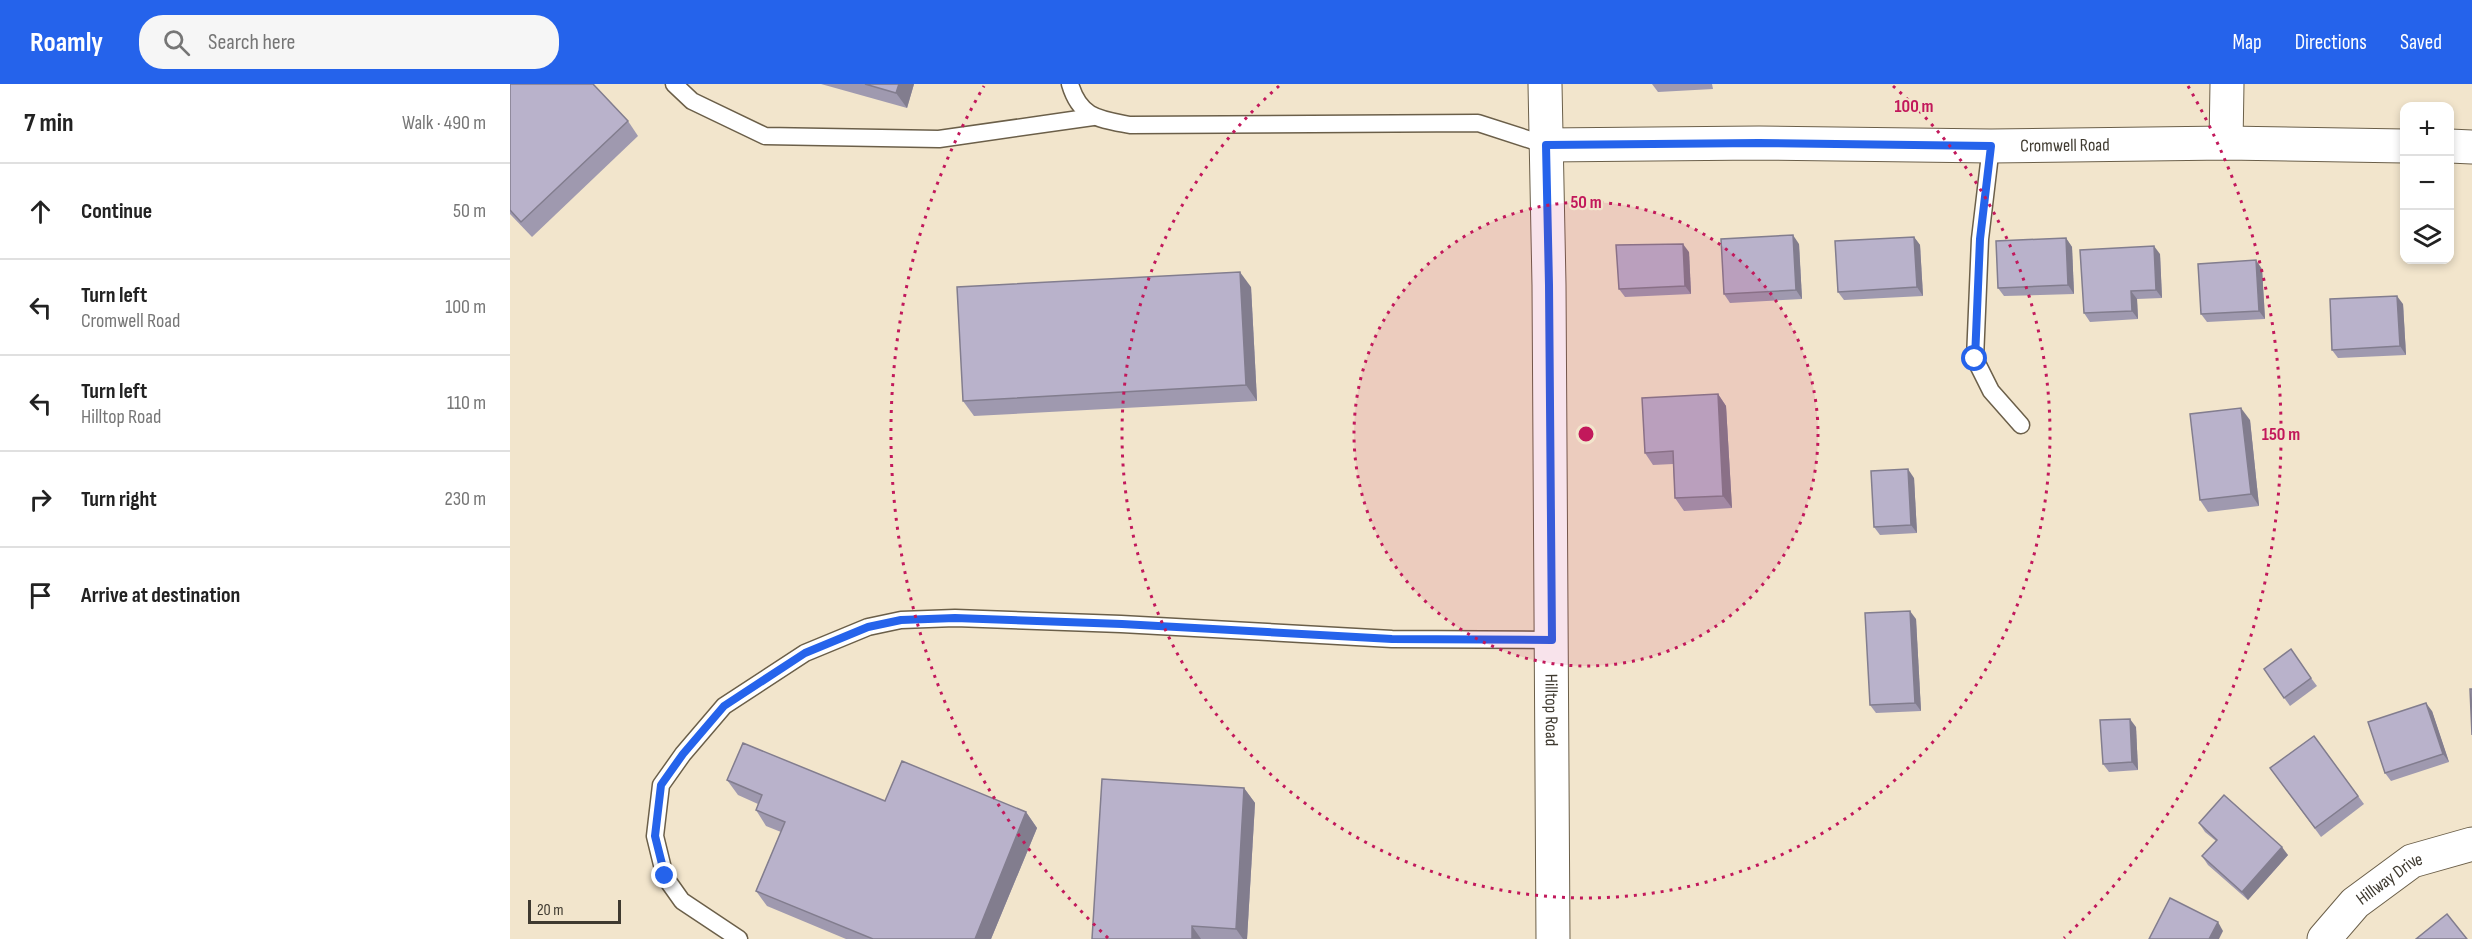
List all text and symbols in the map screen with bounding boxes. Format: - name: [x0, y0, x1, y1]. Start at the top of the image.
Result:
- search box: [139, 15, 559, 69]
- text: Roamly: [30, 26, 103, 59]
- icon: search: [160, 26, 193, 59]
- text: Search here: [208, 29, 295, 56]
- text: Map: [2232, 30, 2262, 55]
- text: Directions: [2295, 30, 2367, 55]
- text: Saved: [2400, 30, 2442, 55]
- text: 100 m: [1895, 96, 1934, 117]
- map controls: [2400, 102, 2454, 264]
- button: +: [2400, 102, 2454, 156]
- text: 7 min: [24, 108, 73, 139]
- text: Walk · 490 m: [402, 111, 486, 135]
- street label: Cromwell Road: [2020, 134, 2110, 157]
- button: −: [2400, 156, 2454, 210]
- text: 50 m: [1570, 192, 1602, 213]
- icon: ahead: [24, 195, 57, 228]
- text: Continue: [81, 198, 152, 225]
- text: 50 m: [453, 199, 486, 223]
- button: layers: [2400, 210, 2454, 264]
- text: Turn left: [81, 282, 147, 309]
- icon: left: [24, 291, 57, 324]
- text: 100 m: [445, 295, 486, 319]
- text: Cromwell Road: [81, 309, 180, 333]
- route start: [1961, 345, 1987, 371]
- text: Turn left: [81, 378, 147, 405]
- icon: left: [24, 387, 57, 420]
- text: 110 m: [447, 391, 486, 415]
- text: Hilltop Road: [81, 405, 161, 429]
- centre of rings: [1576, 424, 1596, 444]
- text: 150 m: [2262, 424, 2300, 445]
- icon: right: [24, 483, 57, 516]
- text: Turn right: [81, 486, 157, 513]
- text: 230 m: [444, 487, 486, 511]
- icon: arrive: [24, 579, 57, 612]
- text: Arrive at destination: [81, 582, 240, 609]
- street label: Hilltop Road: [1540, 674, 1562, 746]
- street label: Hillway Drive: [2352, 849, 2425, 910]
- route end: [651, 862, 677, 888]
- scale bar: [528, 897, 621, 924]
- text: 20 m: [537, 901, 564, 920]

